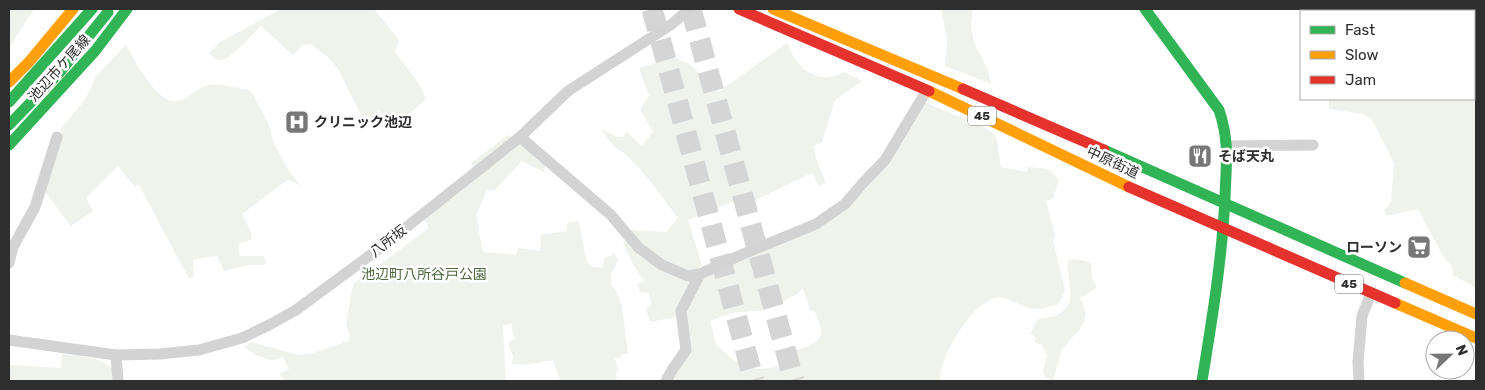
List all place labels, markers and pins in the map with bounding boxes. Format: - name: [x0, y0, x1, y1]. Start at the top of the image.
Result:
- hospital icon: クリニック池辺: [284, 109, 310, 135]
- place label: クリニック池辺: [314, 114, 412, 131]
- restaurant icon: そば天丸: [1187, 143, 1213, 169]
- place label: そば天丸: [1218, 148, 1274, 165]
- supermarket icon: ローソン: [1406, 234, 1432, 260]
- place label: ローソン: [1346, 239, 1402, 256]

